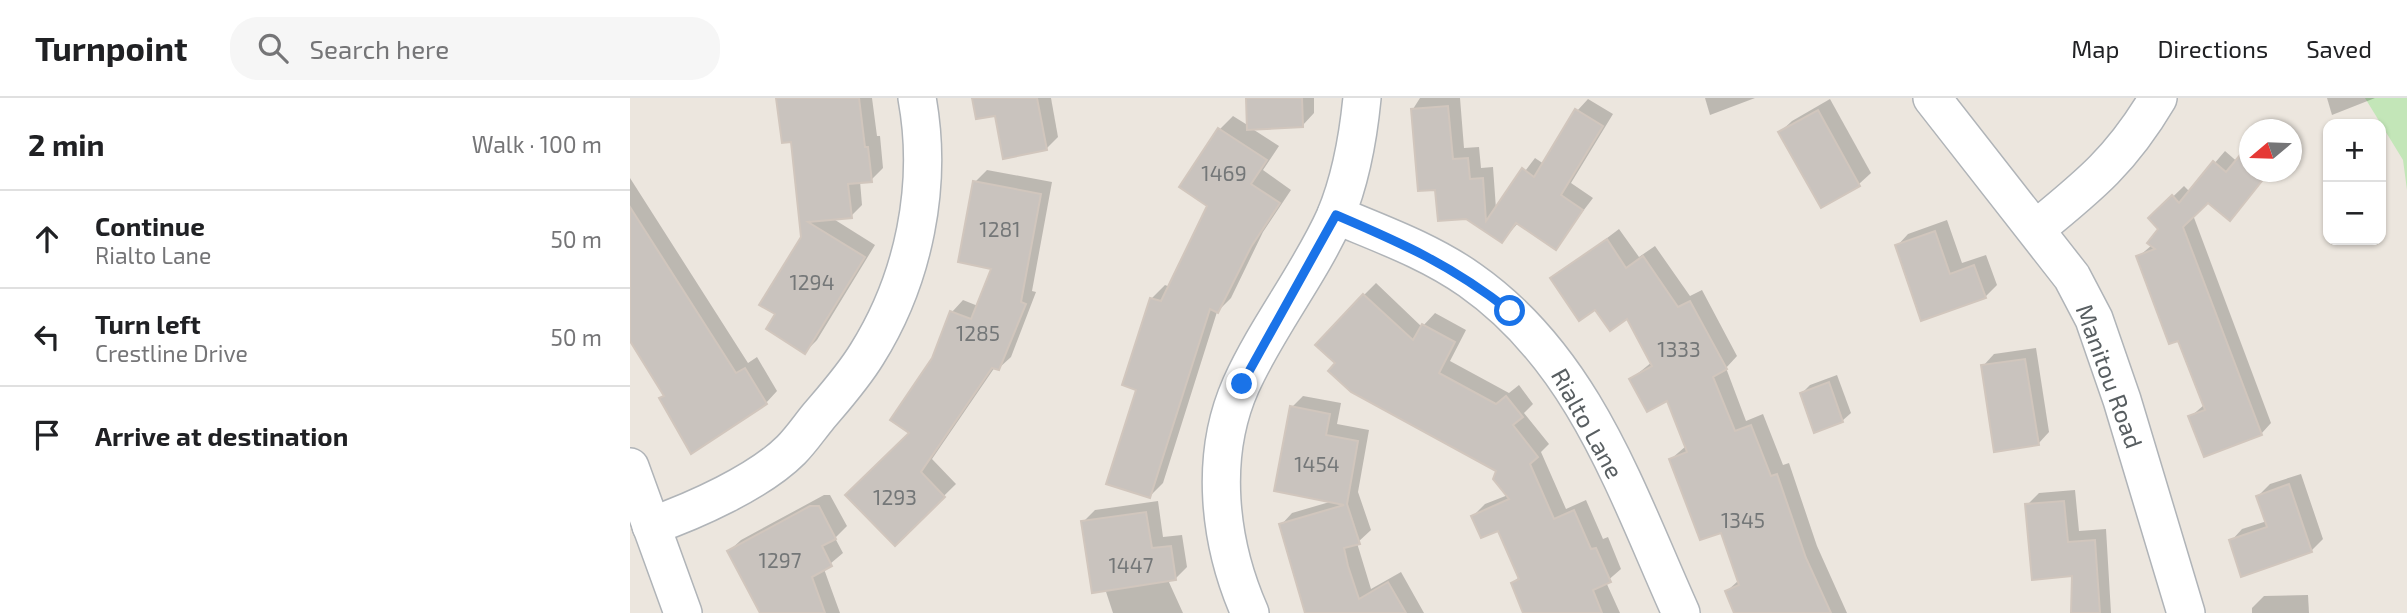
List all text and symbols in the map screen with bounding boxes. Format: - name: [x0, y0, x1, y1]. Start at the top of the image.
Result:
- search box: [230, 17, 720, 80]
- text: Turnpoint: [35, 28, 188, 68]
- icon: search: [254, 29, 292, 67]
- text: Search here: [310, 33, 449, 64]
- text: Map: [2071, 34, 2119, 63]
- text: Directions: [2157, 34, 2268, 63]
- text: Saved: [2306, 34, 2372, 63]
- north arrow: [2239, 119, 2302, 182]
- map controls: [2323, 119, 2386, 245]
- button: +: [2323, 119, 2386, 182]
- text: 2 min: [28, 126, 105, 162]
- text: Walk · 100 m: [472, 130, 602, 158]
- house number: 1469: [1201, 160, 1247, 185]
- button: −: [2323, 182, 2386, 245]
- text: Continue: [95, 210, 205, 241]
- house number: 1281: [979, 216, 1021, 241]
- icon: ahead: [28, 220, 66, 258]
- text: 50 m: [551, 225, 602, 253]
- text: Rialto Lane: [95, 241, 211, 269]
- house number: 1294: [789, 269, 835, 294]
- route start: [1494, 295, 1525, 326]
- street label: Manitou Road: [2071, 300, 2149, 452]
- text: Turn left: [95, 308, 201, 339]
- icon: left: [28, 318, 66, 356]
- house number: 1285: [956, 320, 1000, 345]
- text: 50 m: [551, 323, 602, 351]
- house number: 1333: [1657, 336, 1701, 361]
- text: Crestline Drive: [95, 339, 248, 367]
- street label: Rialto Lane: [1546, 363, 1630, 483]
- route end: [1226, 368, 1257, 399]
- icon: arrive: [28, 416, 66, 454]
- text: Arrive at destination: [95, 420, 348, 451]
- house number: 1454: [1294, 451, 1340, 476]
- house number: 1293: [873, 484, 917, 509]
- house number: 1345: [1721, 507, 1765, 532]
- house number: 1297: [759, 547, 802, 572]
- house number: 1447: [1109, 552, 1154, 577]

